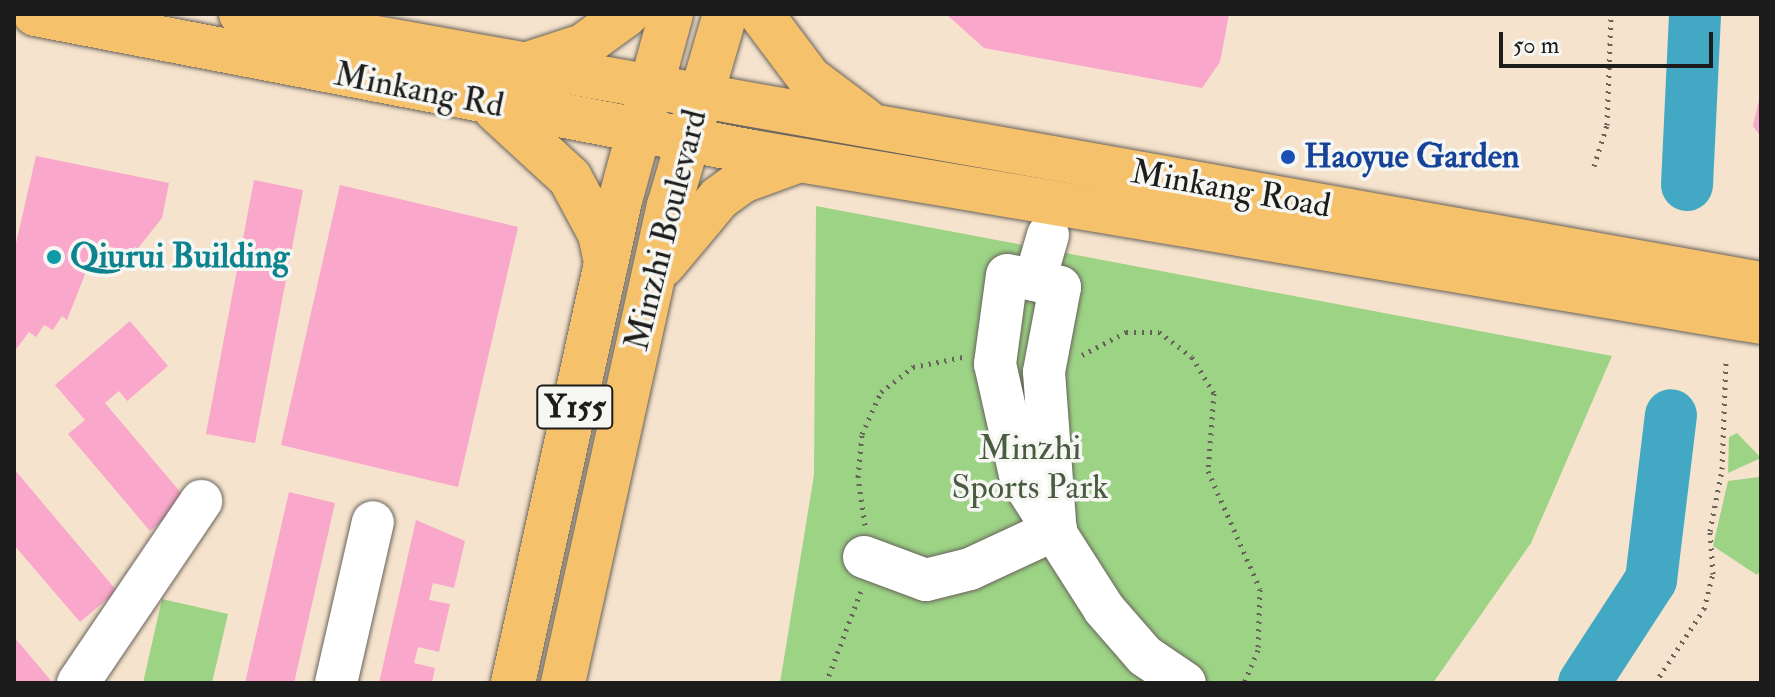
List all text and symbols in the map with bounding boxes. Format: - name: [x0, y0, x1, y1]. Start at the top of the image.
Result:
- scale bar: [1503, 16, 1717, 66]
- text: 50 m: [1513, 30, 1559, 61]
- street label: Minkang Rd: [331, 54, 507, 126]
- street label: Minzhi Boulevard: [616, 105, 716, 355]
- place label: Haoyue Garden: [1304, 137, 1519, 177]
- marker: Haoyue Garden: [1279, 148, 1297, 166]
- street label: Minkang Road: [1128, 151, 1334, 227]
- place label: Qiurui Building: [70, 237, 289, 277]
- marker: Qiurui Building: [45, 248, 63, 266]
- road number: Y155: [535, 379, 615, 435]
- park label: Minzhi Sports Park: [952, 428, 1108, 508]

